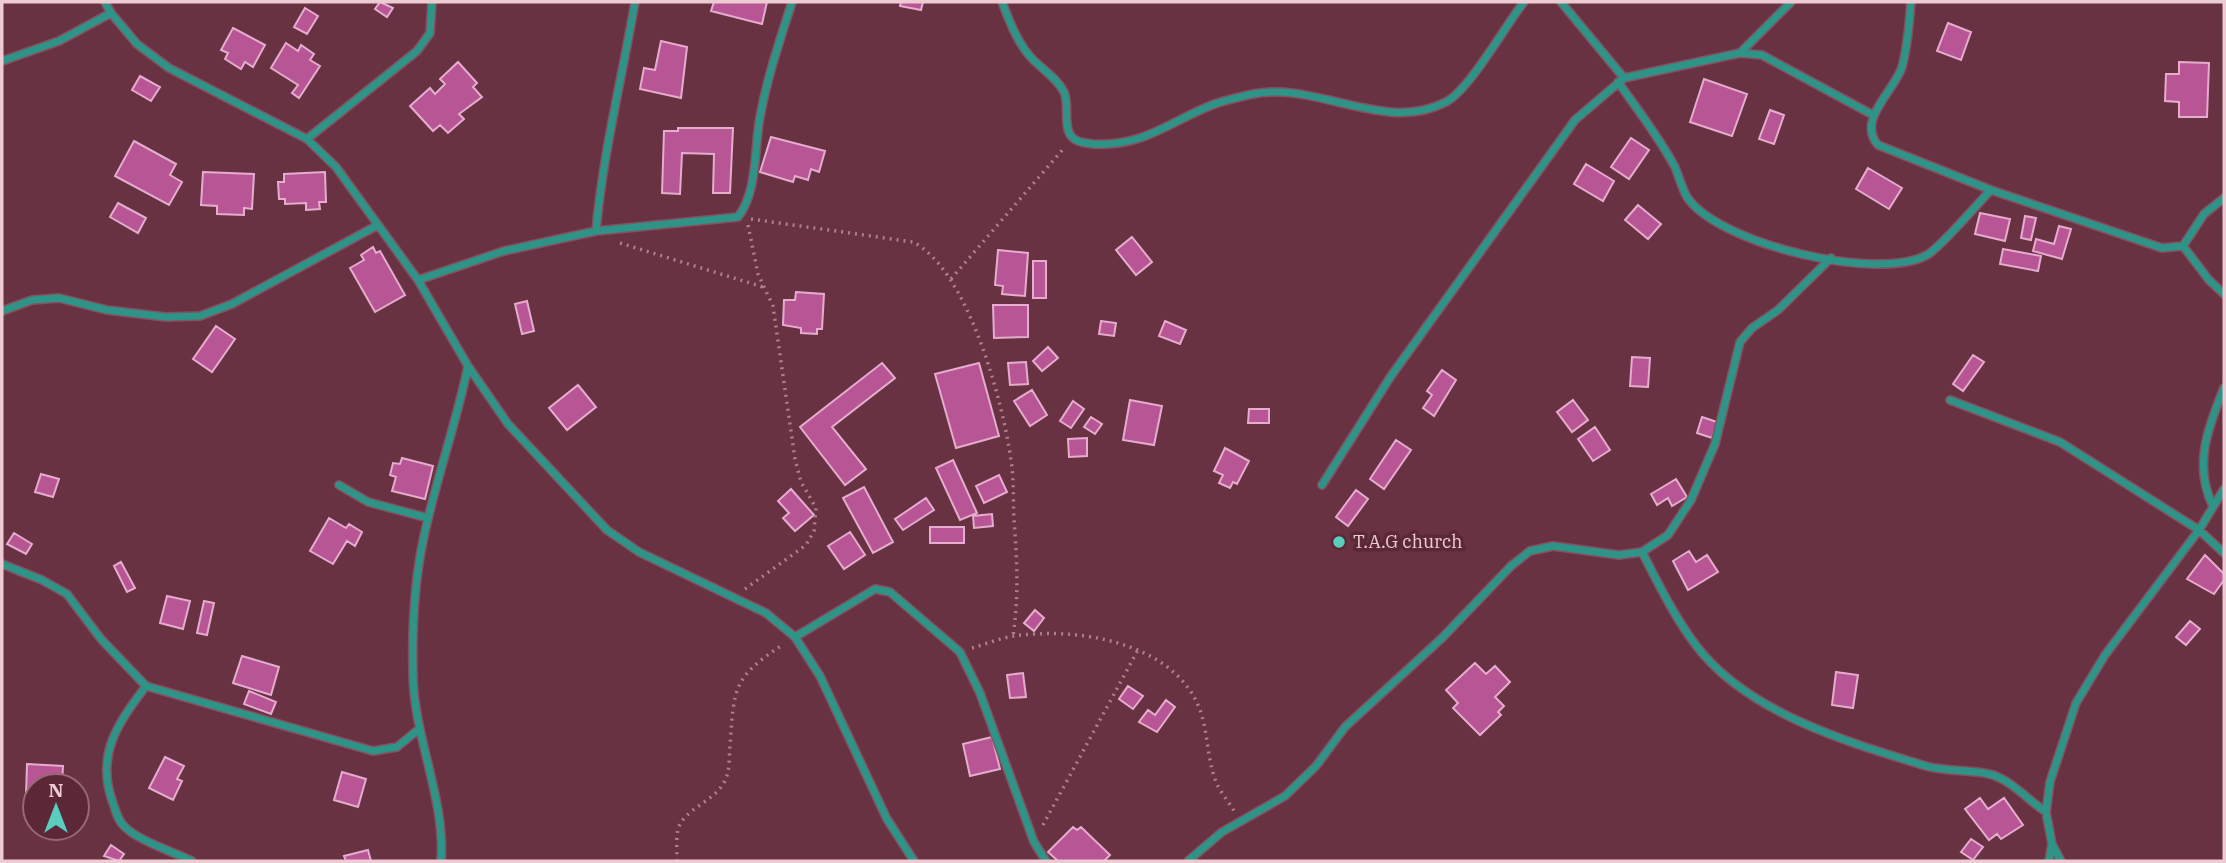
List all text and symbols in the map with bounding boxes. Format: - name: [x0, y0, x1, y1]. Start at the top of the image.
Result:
- place label: T.A.G church: [1353, 530, 1463, 553]
- marker: T.A.G church: [1331, 534, 1347, 550]
- north arrow: [21, 772, 91, 842]
- text: N: [48, 778, 64, 802]

